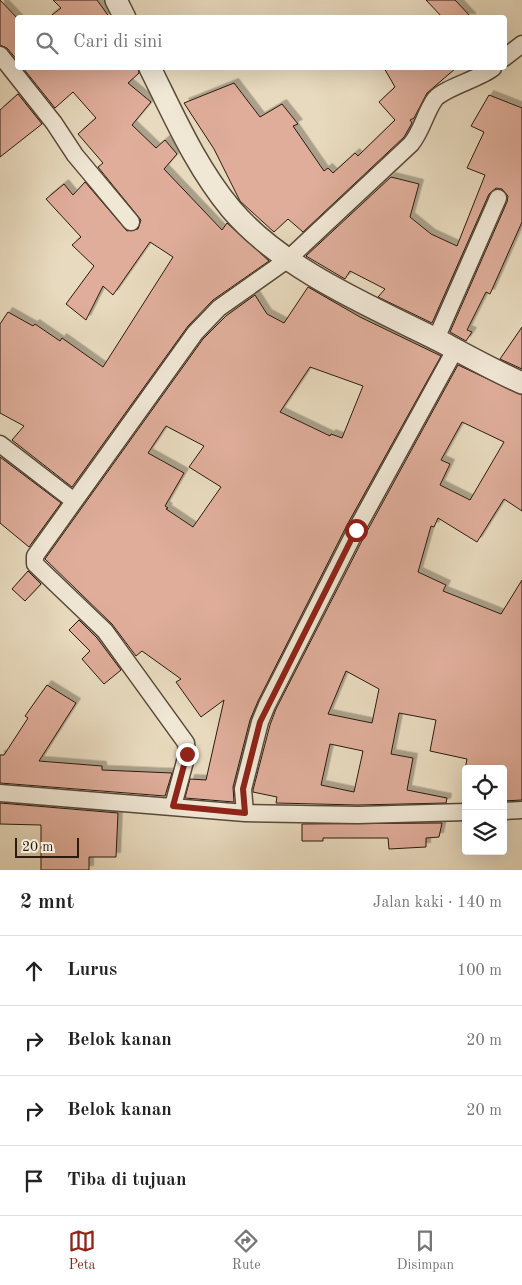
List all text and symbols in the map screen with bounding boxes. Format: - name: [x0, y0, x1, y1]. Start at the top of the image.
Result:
- search box: [15, 15, 507, 70]
- icon: search: [33, 29, 61, 57]
- text: Cari di sini: [73, 33, 163, 52]
- route start: [345, 519, 368, 542]
- route end: [176, 743, 199, 766]
- map controls: [462, 765, 507, 855]
- button: locate: [462, 765, 507, 810]
- button: layers: [462, 810, 507, 855]
- scale bar: [15, 835, 79, 858]
- text: 20 m: [22, 840, 53, 854]
- text: 2 mnt: [20, 892, 74, 913]
- text: Jalan kaki · 140 m: [373, 895, 502, 911]
- icon: ahead: [20, 957, 48, 985]
- text: Lurus: [67, 961, 117, 980]
- text: 100 m: [457, 963, 502, 979]
- icon: right: [20, 1027, 48, 1055]
- text: Belok kanan: [67, 1031, 172, 1050]
- text: 20 m: [466, 1033, 502, 1049]
- icon: right: [20, 1097, 48, 1125]
- text: Belok kanan: [67, 1101, 172, 1120]
- text: 20 m: [466, 1103, 502, 1119]
- icon: arrive: [20, 1167, 48, 1195]
- text: Tiba di tujuan: [67, 1171, 187, 1190]
- tab: Peta: [68, 1227, 96, 1274]
- tab: Rute: [232, 1227, 261, 1274]
- tab: Disimpan: [397, 1227, 454, 1274]

